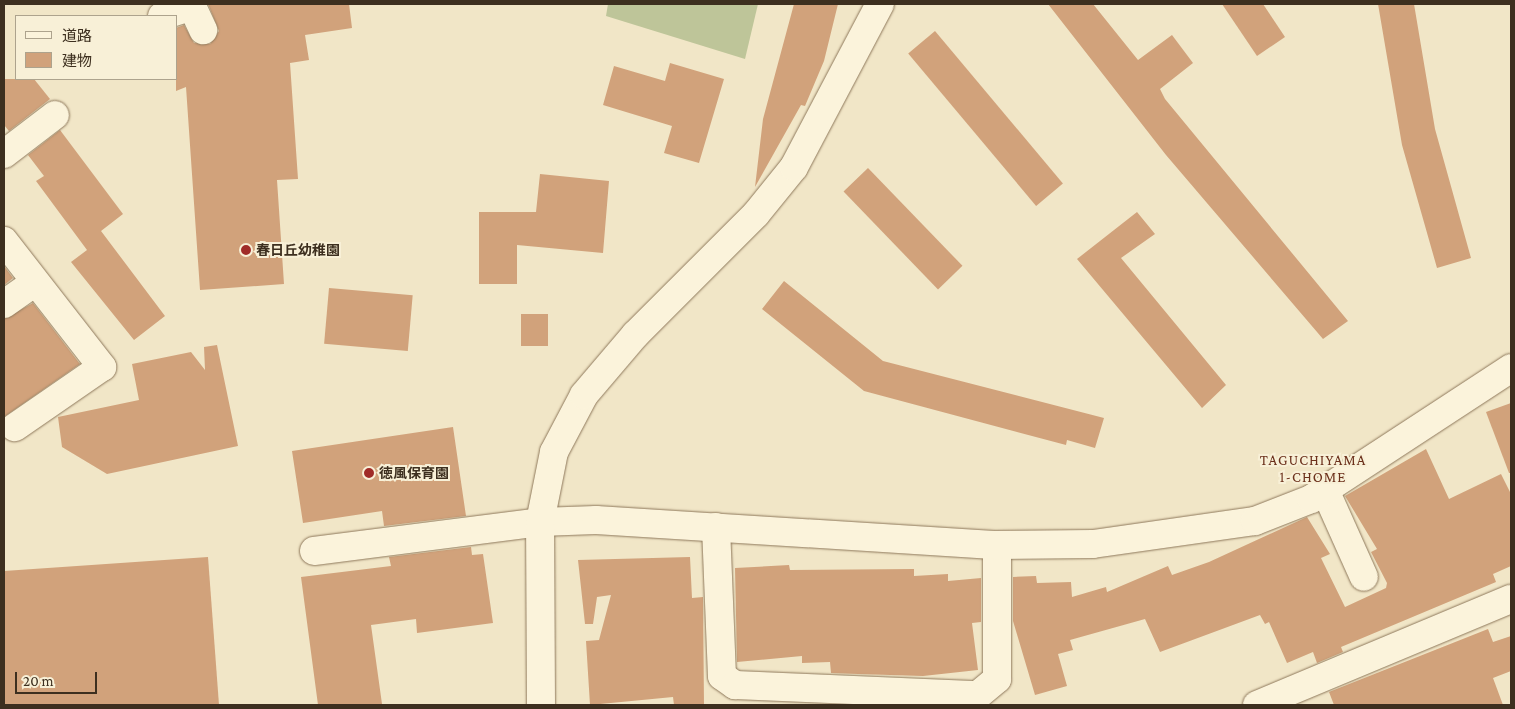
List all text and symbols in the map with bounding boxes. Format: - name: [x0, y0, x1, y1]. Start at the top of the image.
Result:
- legend: [15, 15, 178, 80]
- text: 道路: [62, 28, 92, 44]
- text: 建物: [62, 53, 92, 69]
- place label: 春日丘幼稚園: [256, 242, 340, 258]
- marker: 春日丘幼稚園: [240, 244, 252, 256]
- district label: TAGUCHIYAMA 1-CHOME: [1258, 451, 1368, 486]
- place label: 徳風保育園: [379, 465, 449, 481]
- marker: 徳風保育園: [363, 467, 375, 479]
- scale bar: [18, 662, 100, 694]
- text: 20 m: [23, 673, 54, 689]

